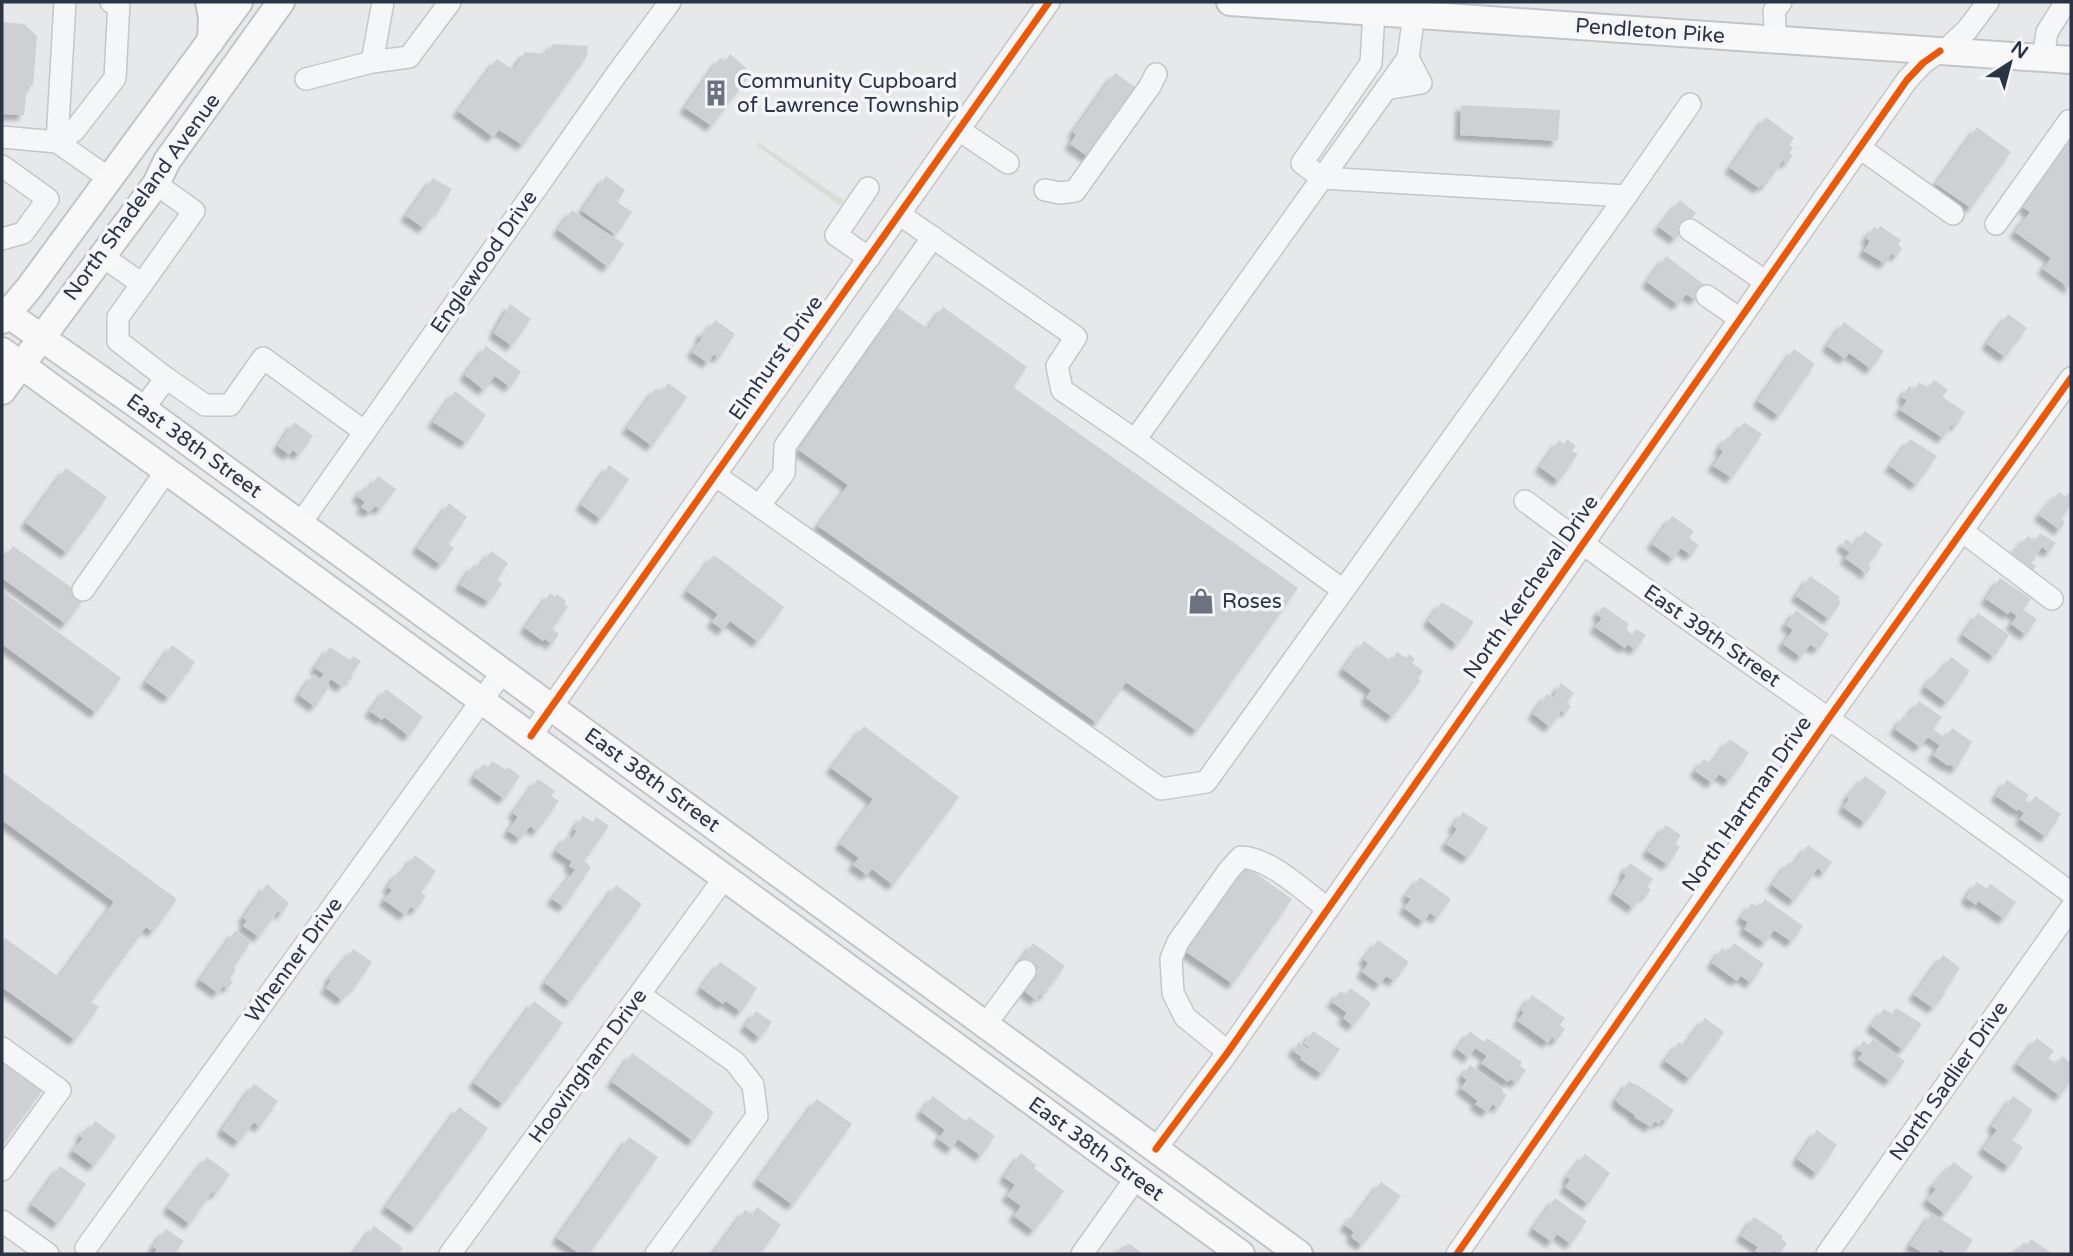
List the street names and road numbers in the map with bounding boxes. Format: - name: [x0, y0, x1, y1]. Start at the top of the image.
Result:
- street label: Pendleton Pike: [1574, 13, 1726, 49]
- street label: North Shadeland Avenue: [58, 89, 226, 305]
- street label: Englewood Drive: [425, 186, 543, 338]
- street label: Elmhurst Drive: [724, 291, 828, 425]
- street label: East 38th Street: [121, 389, 267, 503]
- street label: North Kercheval Drive: [1458, 490, 1604, 684]
- street label: East 39th Street: [1639, 580, 1785, 692]
- street label: North Hartman Drive: [1677, 711, 1817, 897]
- street label: East 38th Street: [579, 723, 725, 837]
- street label: Whenner Drive: [240, 892, 348, 1027]
- street label: Hoovingham Drive: [524, 984, 652, 1148]
- street label: North Sadlier Drive: [1884, 996, 2014, 1166]
- street label: East 38th Street: [1023, 1092, 1169, 1206]

